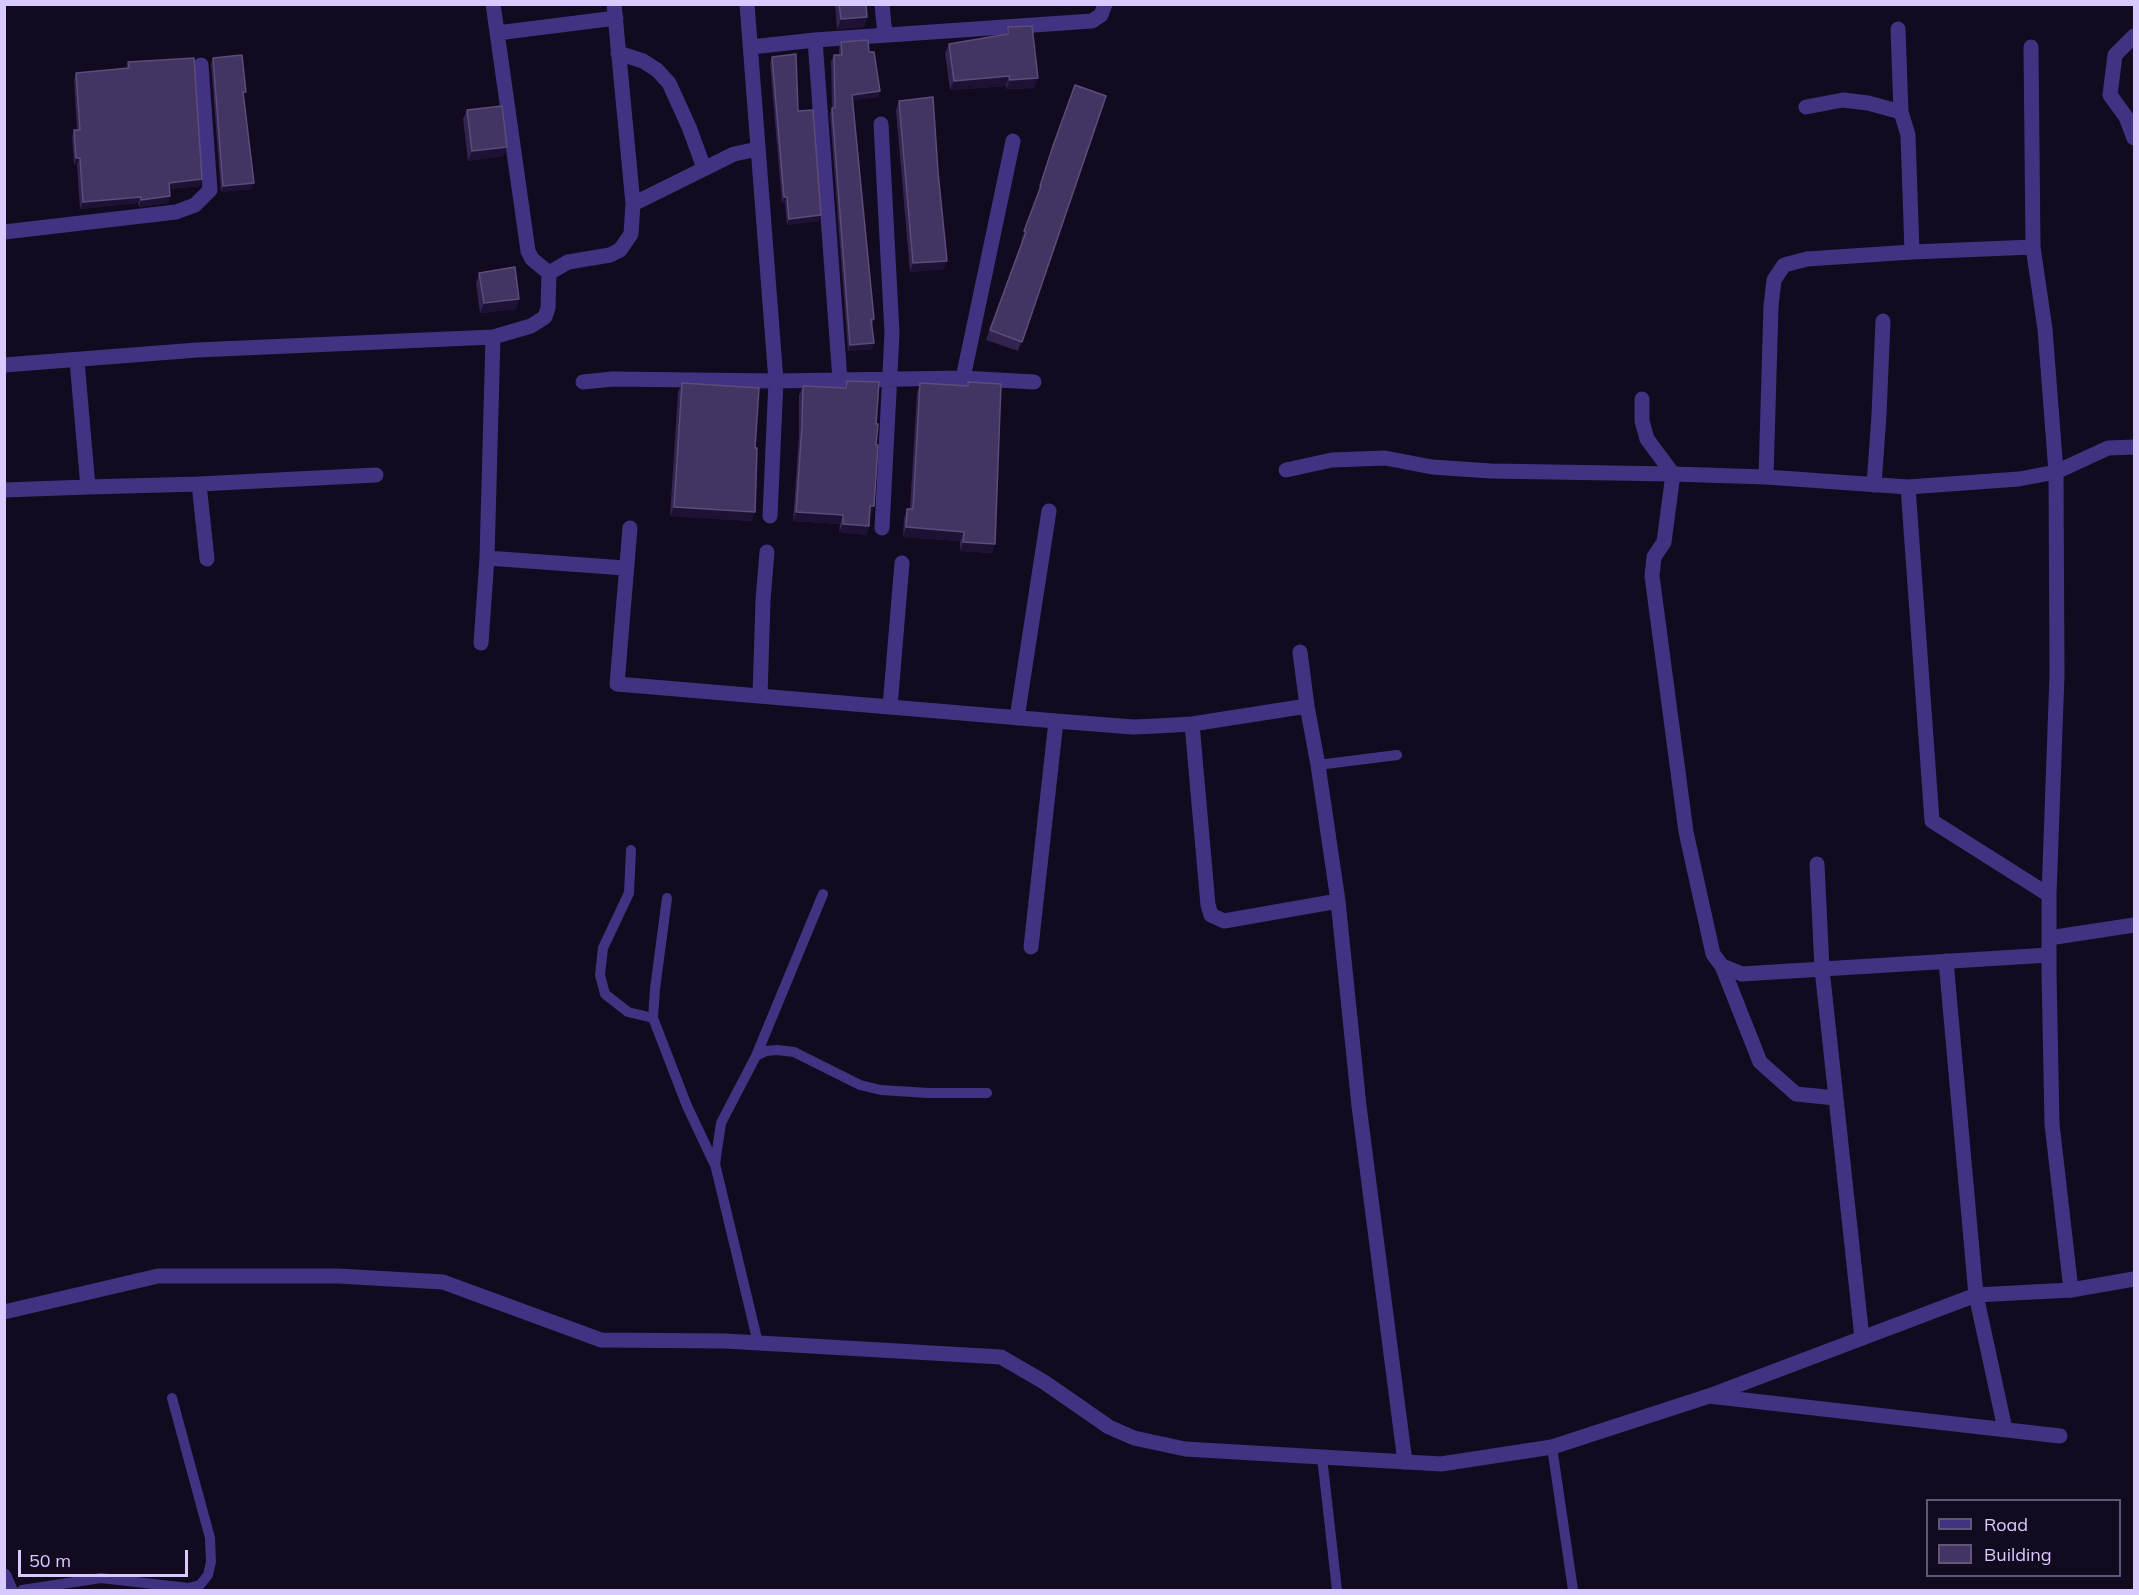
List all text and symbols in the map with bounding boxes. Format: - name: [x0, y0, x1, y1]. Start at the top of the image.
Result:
- legend: [1926, 1499, 2121, 1577]
- text: Road: [1984, 1513, 2028, 1536]
- scale bar: [21, 1538, 190, 1576]
- text: Building: [1984, 1543, 2052, 1566]
- text: 50 m: [29, 1549, 71, 1572]

